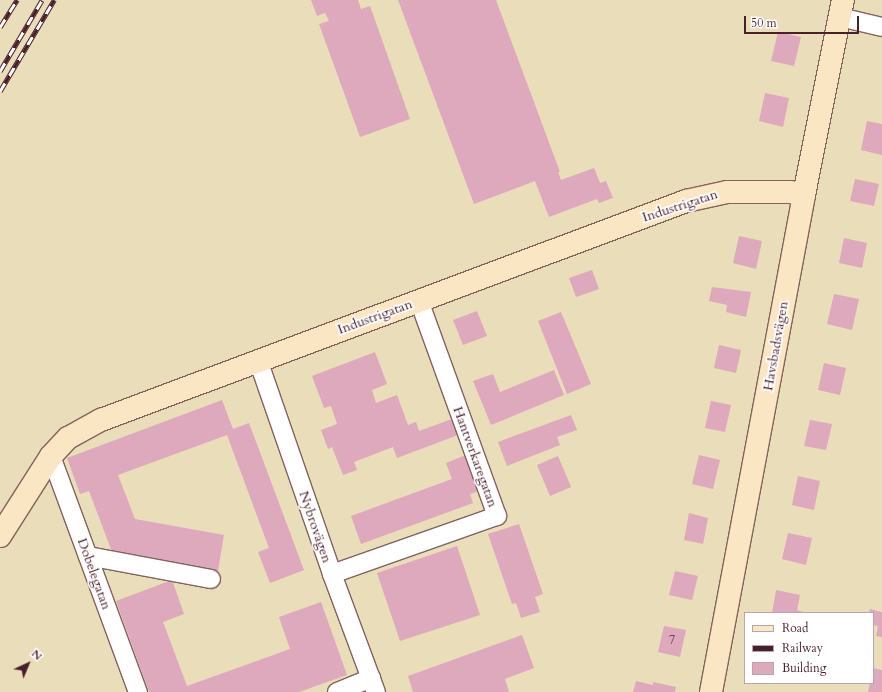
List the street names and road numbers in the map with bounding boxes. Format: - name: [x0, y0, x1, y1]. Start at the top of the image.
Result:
- street label: Industrigatan: [640, 186, 720, 226]
- street label: Industrigatan: [335, 296, 415, 338]
- street label: Havsbadsvägen: [760, 300, 792, 392]
- street label: Hantverkaregatan: [449, 404, 501, 510]
- street label: Nybrovägen: [295, 489, 335, 565]
- street label: Dobelegatan: [73, 536, 115, 612]

